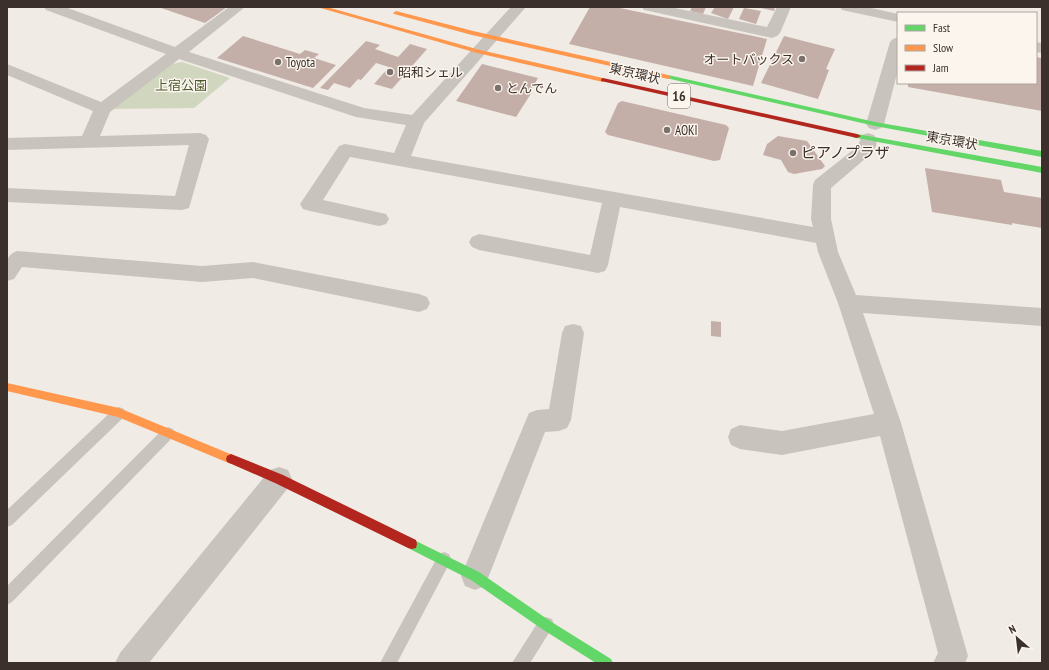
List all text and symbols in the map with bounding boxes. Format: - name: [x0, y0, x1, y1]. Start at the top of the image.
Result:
- legend: [897, 12, 1037, 84]
- text: Fast: [933, 20, 951, 35]
- text: Slow: [933, 40, 954, 55]
- place label: オートバックス: [703, 51, 794, 68]
- place label: Toyota: [286, 54, 315, 71]
- marker: オートバックス: [797, 54, 807, 64]
- marker: Toyota: [273, 57, 283, 67]
- street label: 東京環状: [608, 59, 662, 88]
- text: Jam: [932, 60, 949, 75]
- place label: 昭和シェル: [398, 64, 463, 81]
- marker: 昭和シェル: [385, 67, 395, 77]
- park label: 上宿公園: [155, 77, 207, 94]
- place label: とんでん: [506, 80, 557, 97]
- marker: とんでん: [493, 83, 503, 93]
- road number: 16: [668, 84, 690, 108]
- place label: AOKI: [675, 122, 697, 139]
- marker: AOKI: [662, 125, 672, 135]
- street label: 東京環状: [925, 128, 979, 153]
- place label: ピアノプラザ: [801, 143, 890, 162]
- marker: ピアノプラザ: [788, 148, 798, 158]
- north arrow: [997, 618, 1037, 658]
- text: N: [1006, 622, 1018, 637]

